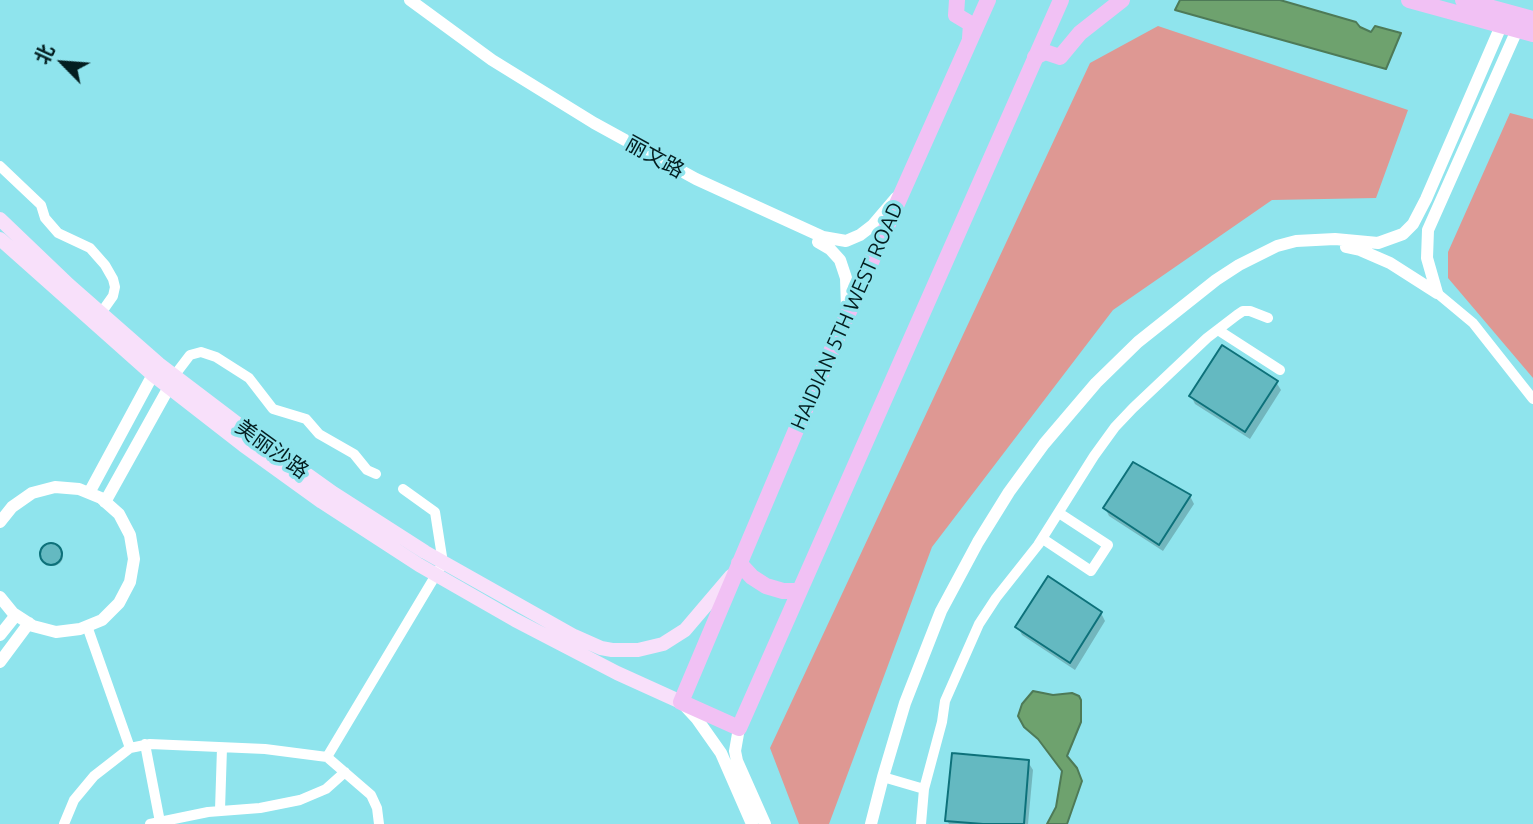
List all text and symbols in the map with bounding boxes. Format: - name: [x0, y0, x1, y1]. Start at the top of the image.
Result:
- north arrow: [28, 28, 98, 98]
- text: 北: [30, 41, 58, 67]
- street label: 丽文路: [621, 131, 689, 183]
- street label: HAIDIAN 5TH WEST ROAD: [785, 198, 909, 434]
- street label: 美丽沙路: [231, 414, 313, 484]

